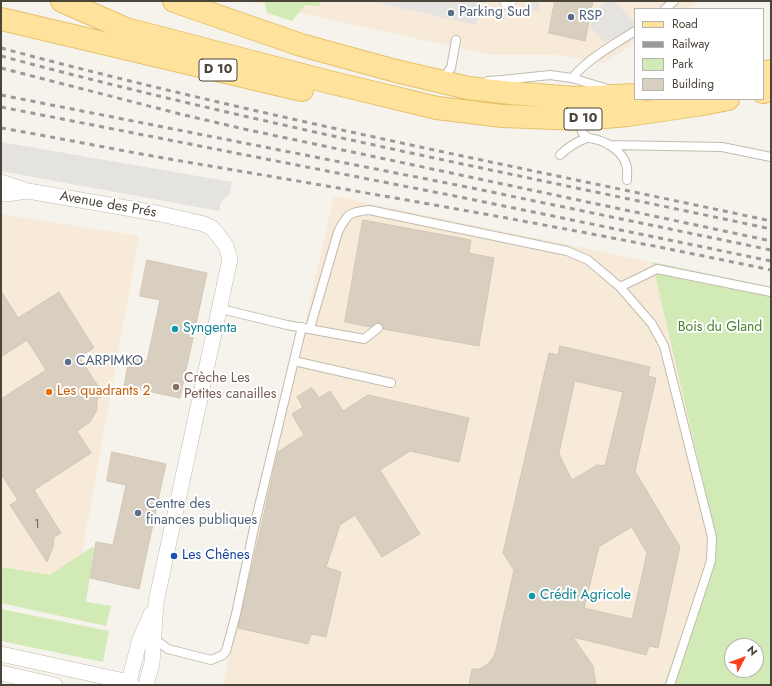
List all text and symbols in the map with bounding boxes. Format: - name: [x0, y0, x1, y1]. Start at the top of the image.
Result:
- place label: Parking Sud: [459, 5, 530, 21]
- marker: Parking Sud: [446, 8, 456, 18]
- legend: [634, 8, 764, 100]
- place label: RSP: [579, 9, 602, 25]
- marker: RSP: [566, 12, 576, 22]
- text: Road: [672, 15, 698, 33]
- text: Railway: [672, 35, 710, 53]
- text: Park: [672, 55, 693, 73]
- road number: D 10: [199, 59, 237, 81]
- text: Building: [672, 75, 714, 93]
- road number: D 10: [564, 108, 602, 130]
- street label: Avenue des Prés: [58, 188, 158, 222]
- park label: Bois du Gland: [678, 320, 762, 336]
- place label: Syngenta: [183, 321, 237, 337]
- marker: Syngenta: [170, 324, 180, 334]
- place label: CARPIMKO: [76, 354, 143, 370]
- marker: CARPIMKO: [63, 357, 73, 367]
- place label: Crèche Les Petites canailles: [184, 371, 276, 404]
- marker: Crèche Les Petites canailles: [171, 382, 181, 392]
- place label: Les quadrants 2: [57, 384, 150, 400]
- marker: Les quadrants 2: [44, 387, 54, 397]
- place label: Centre des finances publiques: [146, 497, 257, 530]
- marker: Centre des finances publiques: [133, 508, 143, 518]
- house number: 1: [34, 518, 40, 532]
- place label: Les Chênes: [182, 548, 250, 564]
- marker: Les Chênes: [169, 551, 179, 561]
- place label: Crédit Agricole: [540, 588, 631, 604]
- marker: Crédit Agricole: [527, 591, 537, 601]
- north arrow: [724, 638, 764, 678]
- text: N: [743, 642, 761, 659]

